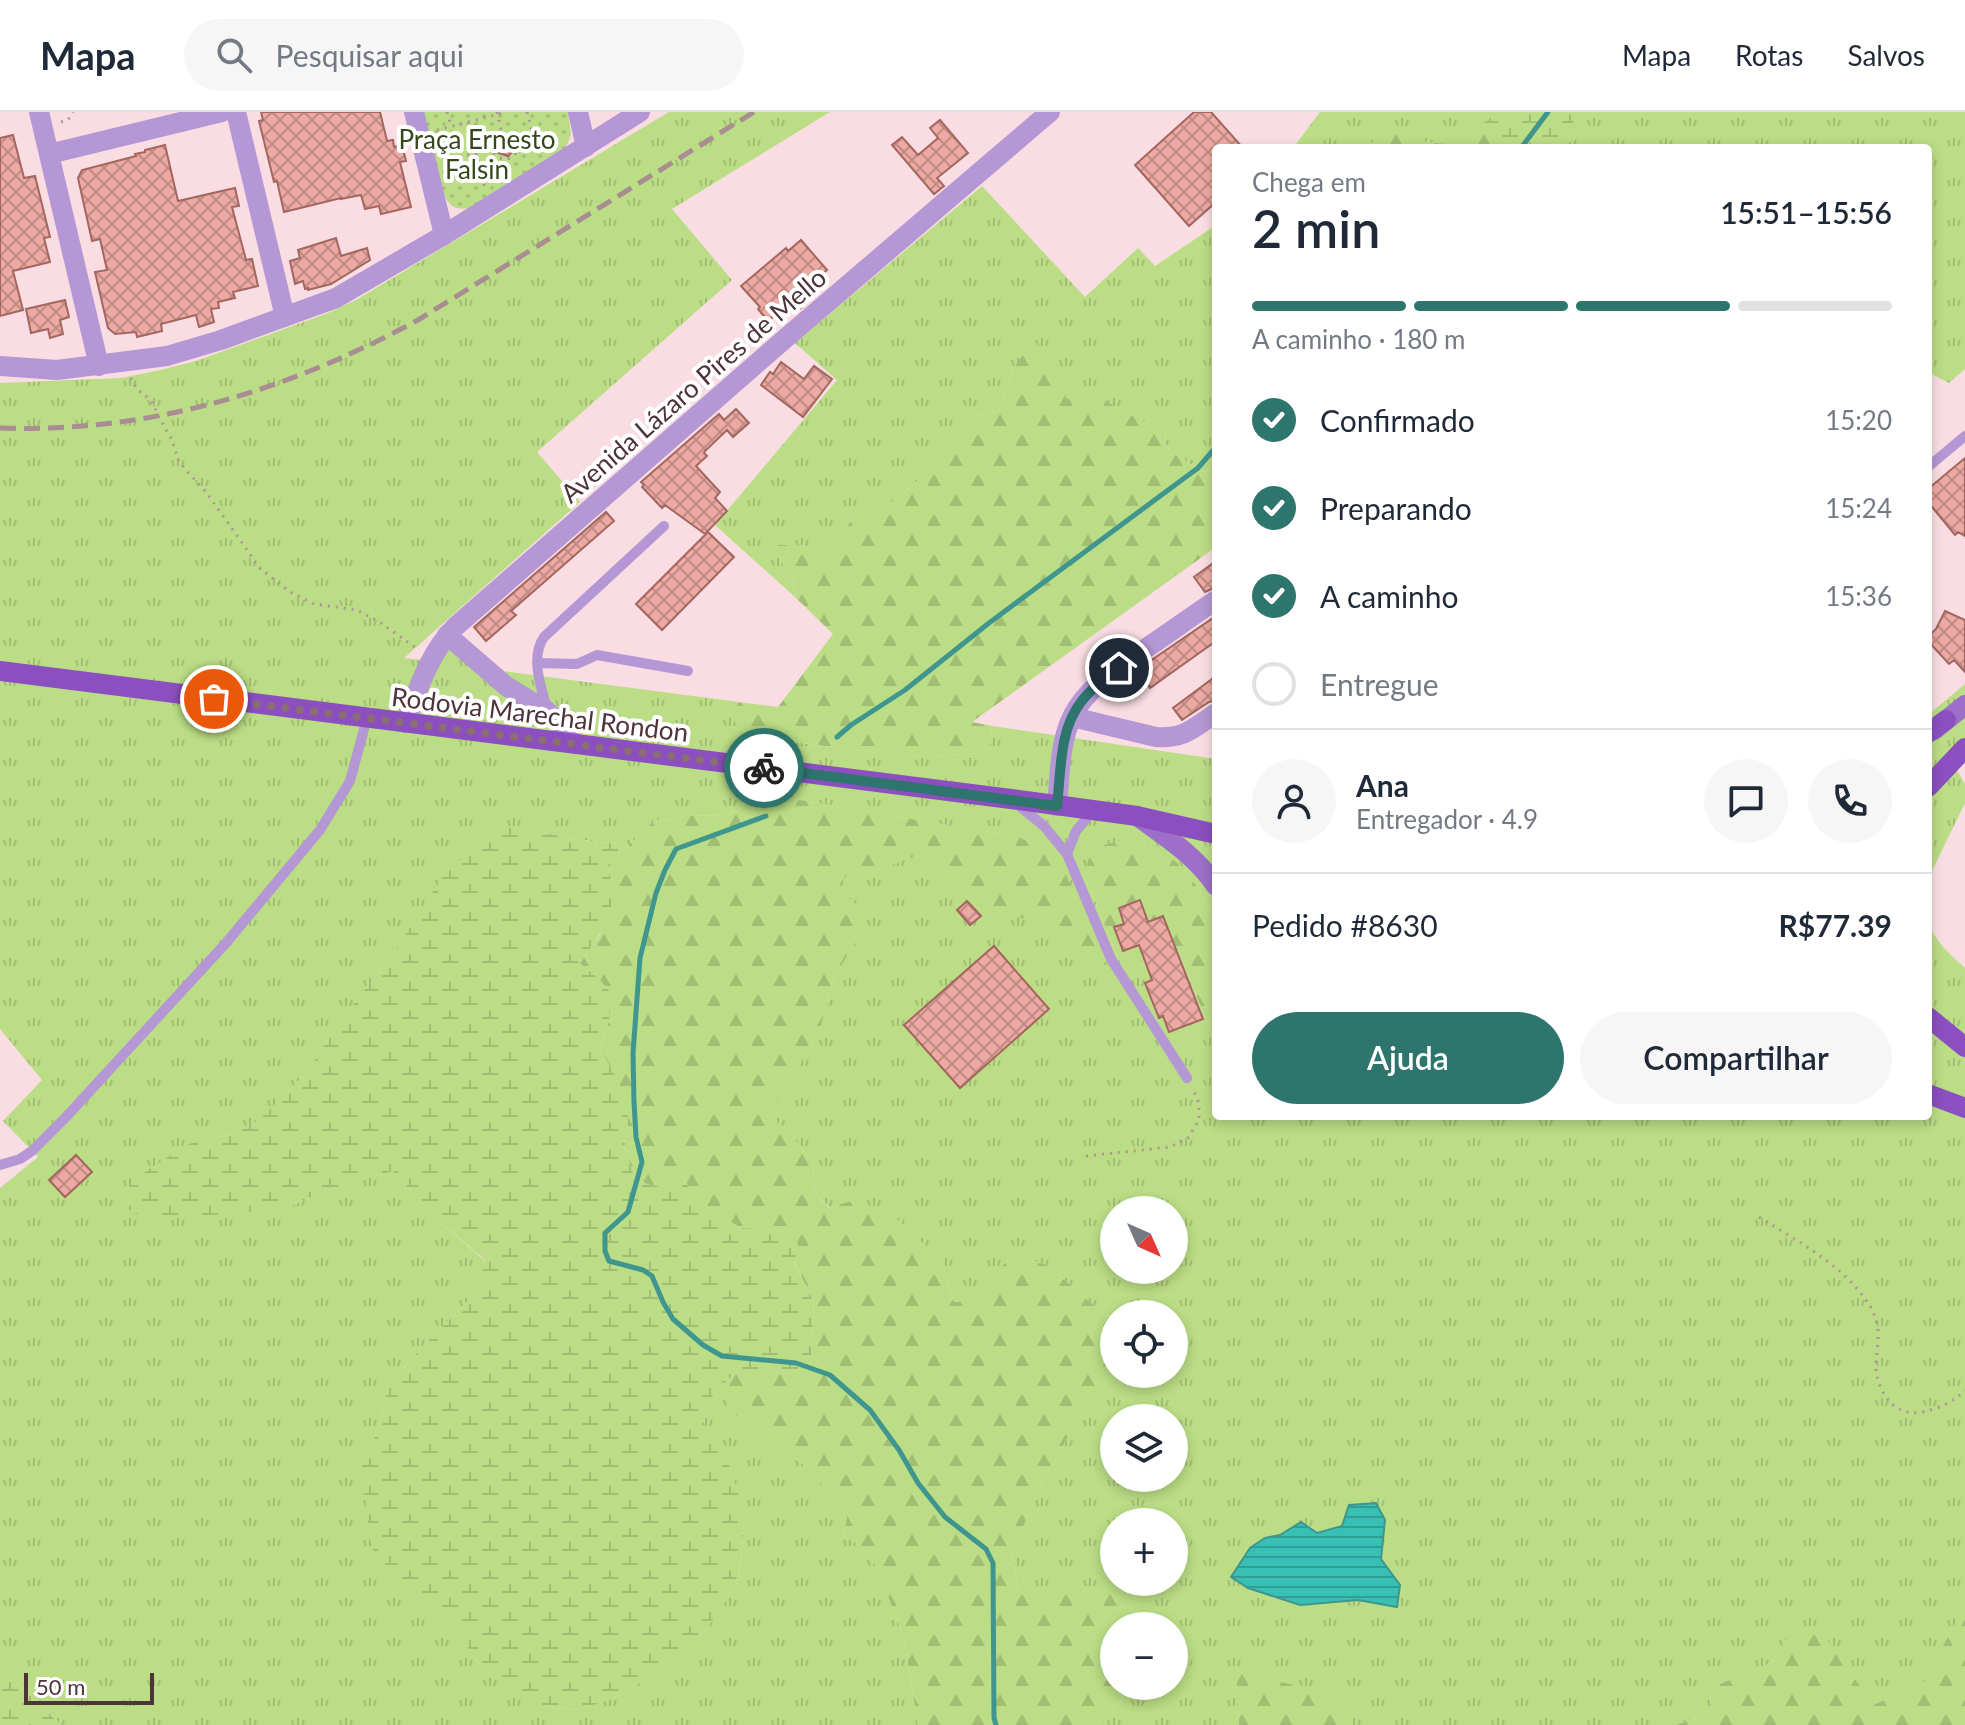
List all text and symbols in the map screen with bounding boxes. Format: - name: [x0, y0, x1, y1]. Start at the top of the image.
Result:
- search box: [184, 19, 744, 91]
- text: Mapa: [40, 32, 136, 78]
- icon: search: [212, 33, 256, 77]
- text: Pesquisar aqui: [276, 37, 464, 73]
- text: Mapa: [1622, 38, 1691, 72]
- text: Rotas: [1735, 38, 1803, 72]
- text: Salvos: [1847, 38, 1925, 72]
- park label: Praça Ernesto Falsin: [398, 123, 556, 185]
- text: Chega em: [1252, 166, 1366, 198]
- text: 15:51–15:56: [1720, 194, 1892, 230]
- text: 2 min: [1252, 197, 1380, 259]
- street label: Avenida Lázaro Pires de Mello: [554, 261, 832, 509]
- text: A caminho · 180 m: [1252, 323, 1465, 355]
- icon: check: [1252, 398, 1296, 442]
- text: Confirmado: [1320, 402, 1475, 438]
- text: 15:20: [1825, 404, 1892, 436]
- icon: check: [1252, 486, 1296, 530]
- text: Preparando: [1320, 490, 1472, 526]
- text: 15:24: [1825, 492, 1892, 524]
- icon: check: [1252, 574, 1296, 618]
- text: A caminho: [1320, 578, 1459, 614]
- text: 15:36: [1825, 580, 1892, 612]
- pin: [1085, 634, 1153, 702]
- icon: home: [1097, 646, 1141, 690]
- pin: [180, 665, 248, 733]
- text: Entregue: [1320, 666, 1439, 702]
- icon: bag: [192, 677, 236, 721]
- street label: Rodovia Marechal Rondon: [390, 680, 690, 748]
- courier: [724, 728, 804, 808]
- icon: bike: [742, 746, 786, 790]
- button: person: [1252, 759, 1336, 843]
- button: chat: [1704, 759, 1788, 843]
- button: phone: [1808, 759, 1892, 843]
- text: Ana: [1356, 767, 1409, 803]
- text: Entregador · 4.9: [1356, 803, 1538, 835]
- text: Pedido #8630: [1252, 907, 1438, 943]
- text: R$77.39: [1779, 907, 1892, 943]
- button: Ajuda: [1252, 1012, 1564, 1104]
- button: Compartilhar: [1580, 1012, 1892, 1104]
- north arrow: [1100, 1196, 1188, 1284]
- map controls: [1100, 1196, 1188, 1700]
- button: locate: [1100, 1300, 1188, 1388]
- button: layers: [1100, 1404, 1188, 1492]
- button: +: [1100, 1508, 1188, 1596]
- button: −: [1100, 1612, 1188, 1700]
- scale bar: [24, 1669, 154, 1705]
- text: 50 m: [36, 1673, 85, 1700]

